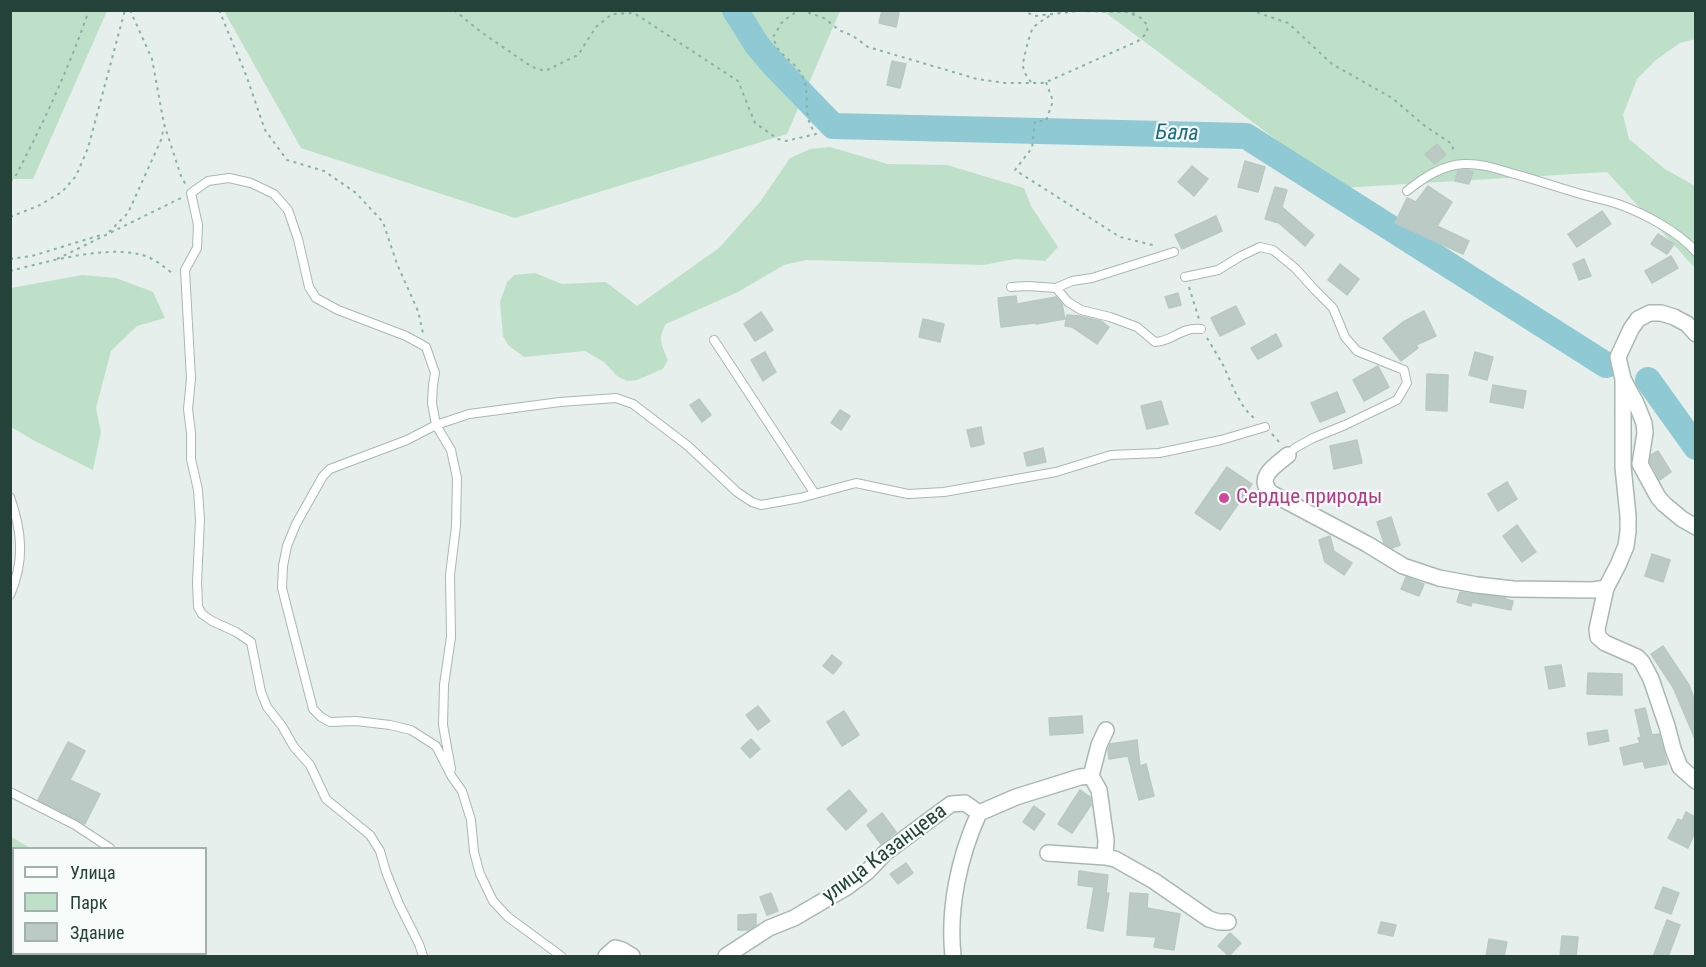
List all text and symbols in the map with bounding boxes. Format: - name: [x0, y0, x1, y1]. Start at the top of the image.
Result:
- water label: Бала: [1155, 120, 1199, 148]
- place label: Сердце природы: [1236, 485, 1382, 511]
- marker: Сердце природы: [1217, 491, 1231, 505]
- street label: улица Казанцева: [818, 799, 952, 909]
- legend: [12, 847, 207, 955]
- text: Улица: [70, 862, 116, 883]
- text: Парк: [70, 892, 107, 913]
- text: Здание: [70, 922, 124, 943]

